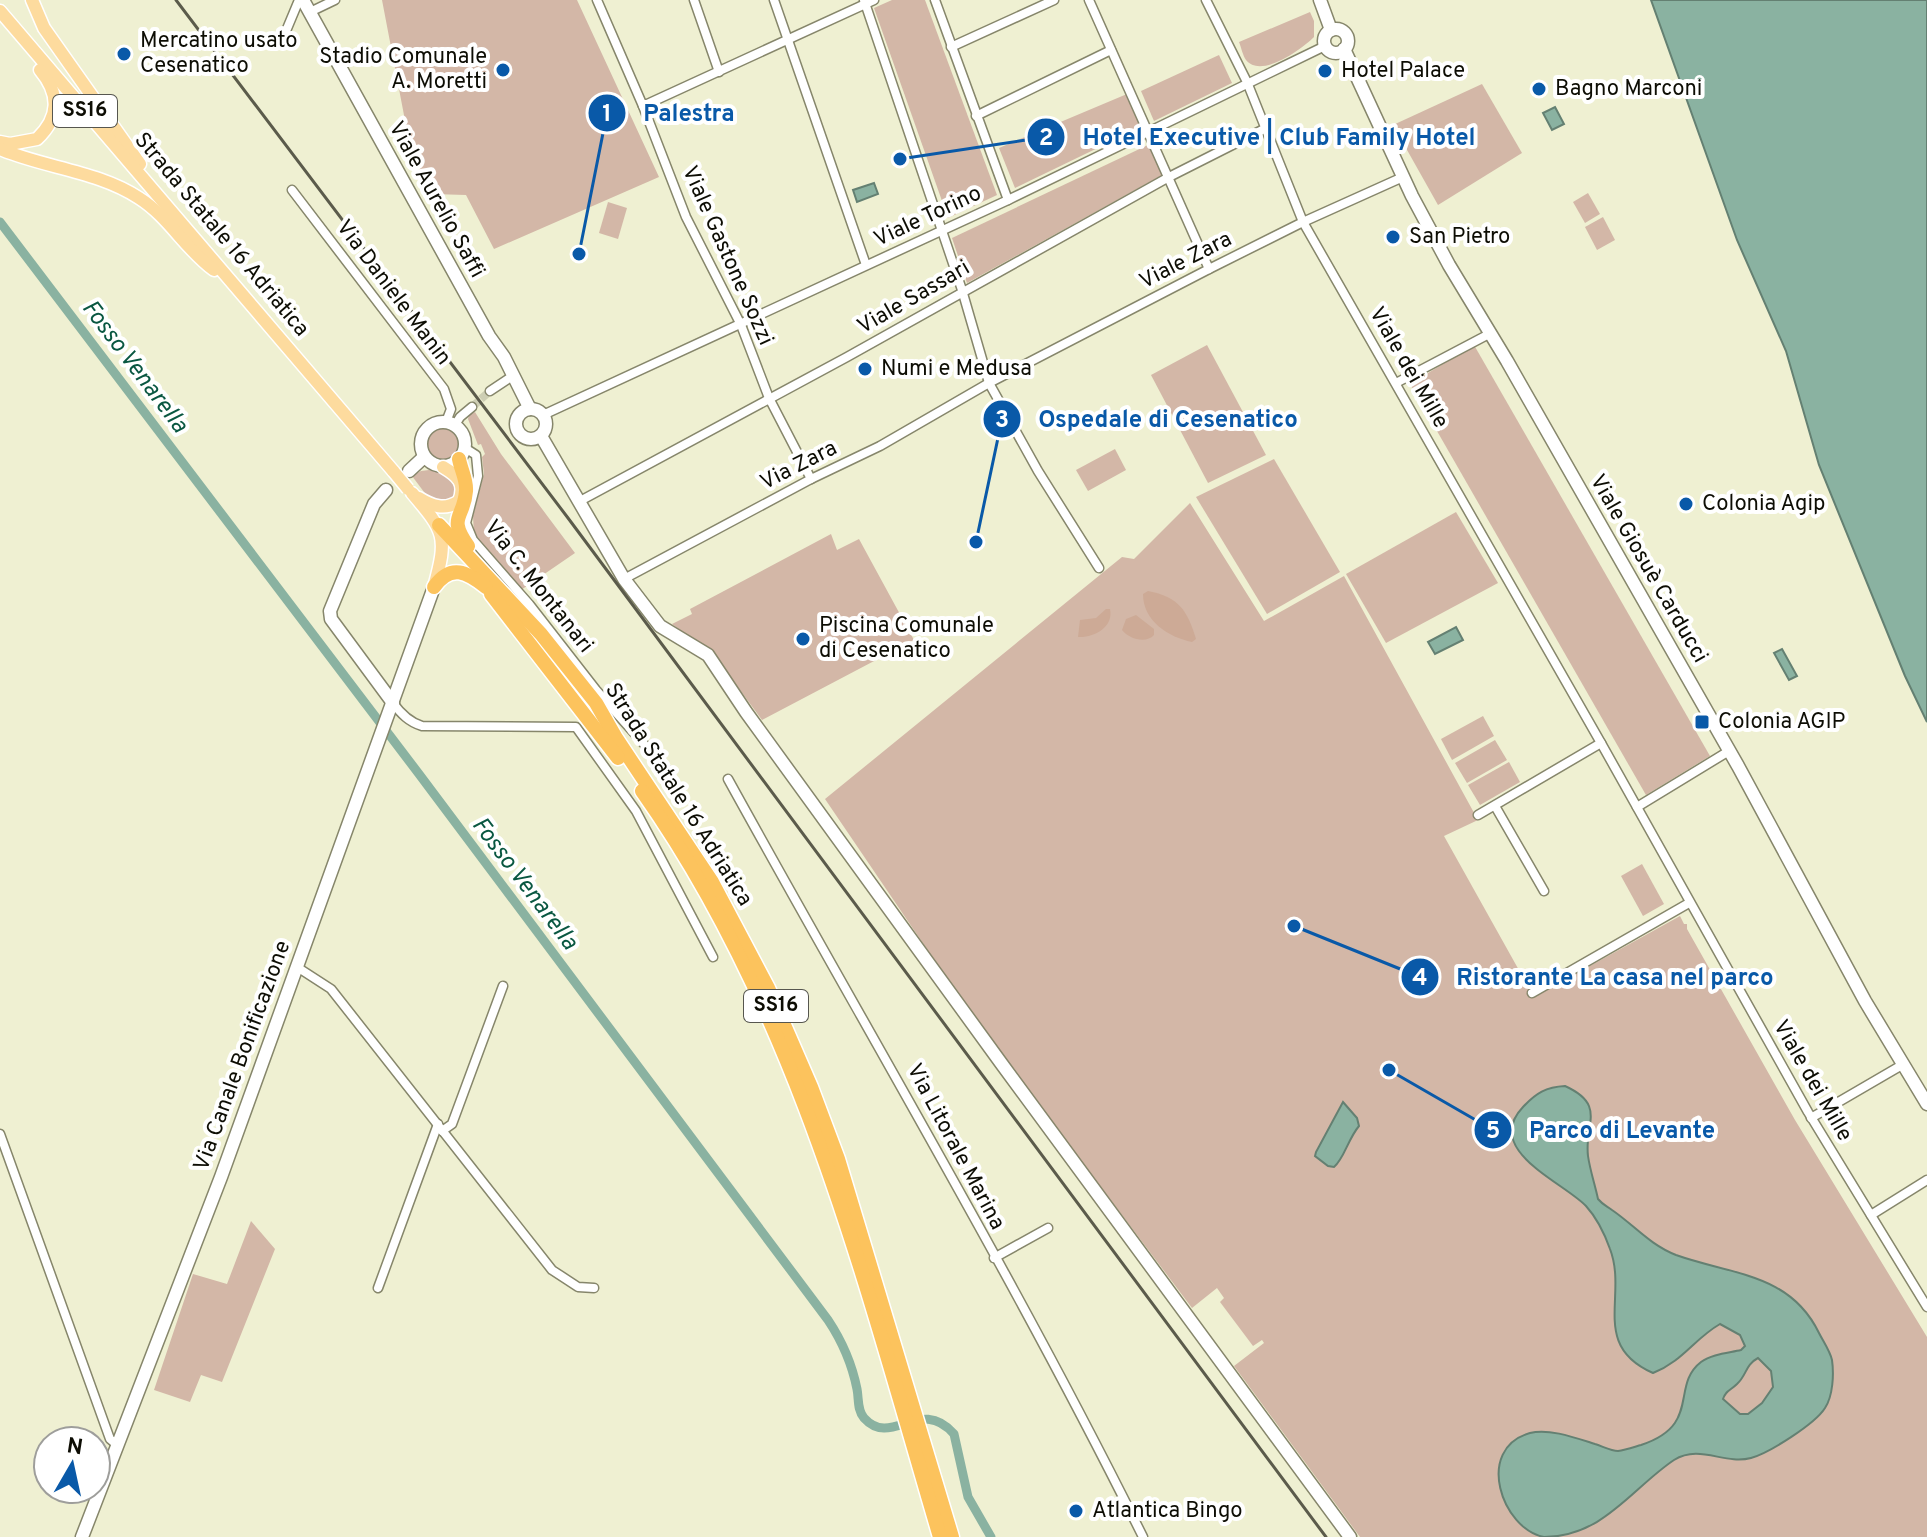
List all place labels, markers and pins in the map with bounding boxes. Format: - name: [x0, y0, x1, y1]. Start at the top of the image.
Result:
- place label: Mercatino usato Cesenatico: [140, 28, 298, 80]
- place label: Stadio Comunale A. Moretti: [319, 44, 487, 96]
- marker: Mercatino usato Cesenatico: [115, 45, 133, 63]
- place label: Hotel Palace: [1341, 58, 1465, 85]
- marker: Stadio Comunale A. Moretti: [494, 61, 512, 79]
- marker: Hotel Palace: [1316, 62, 1334, 80]
- place label: Bagno Marconi: [1555, 76, 1702, 103]
- marker: Bagno Marconi: [1530, 80, 1548, 98]
- callout: Palestra: [587, 89, 750, 137]
- callout: Hotel Executive | Club Family Hotel: [1026, 113, 1491, 161]
- place label: San Pietro: [1409, 224, 1510, 251]
- marker: San Pietro: [1384, 228, 1402, 246]
- place label: Numi e Medusa: [881, 356, 1032, 383]
- marker: Numi e Medusa: [856, 360, 874, 378]
- callout: Ospedale di Cesenatico: [982, 395, 1314, 443]
- place label: Colonia Agip: [1702, 491, 1826, 518]
- marker: Colonia Agip: [1677, 495, 1695, 513]
- place label: Piscina Comunale di Cesenatico: [819, 613, 994, 665]
- marker: Piscina Comunale di Cesenatico: [794, 630, 812, 648]
- place label: Colonia AGIP: [1718, 709, 1846, 736]
- marker: Colonia AGIP: [1693, 713, 1711, 731]
- callout: Ristorante La casa nel parco: [1400, 953, 1790, 1001]
- callout: Parco di Levante: [1473, 1106, 1731, 1154]
- place label: Atlantica Bingo: [1092, 1498, 1242, 1525]
- marker: Atlantica Bingo: [1067, 1502, 1085, 1520]

